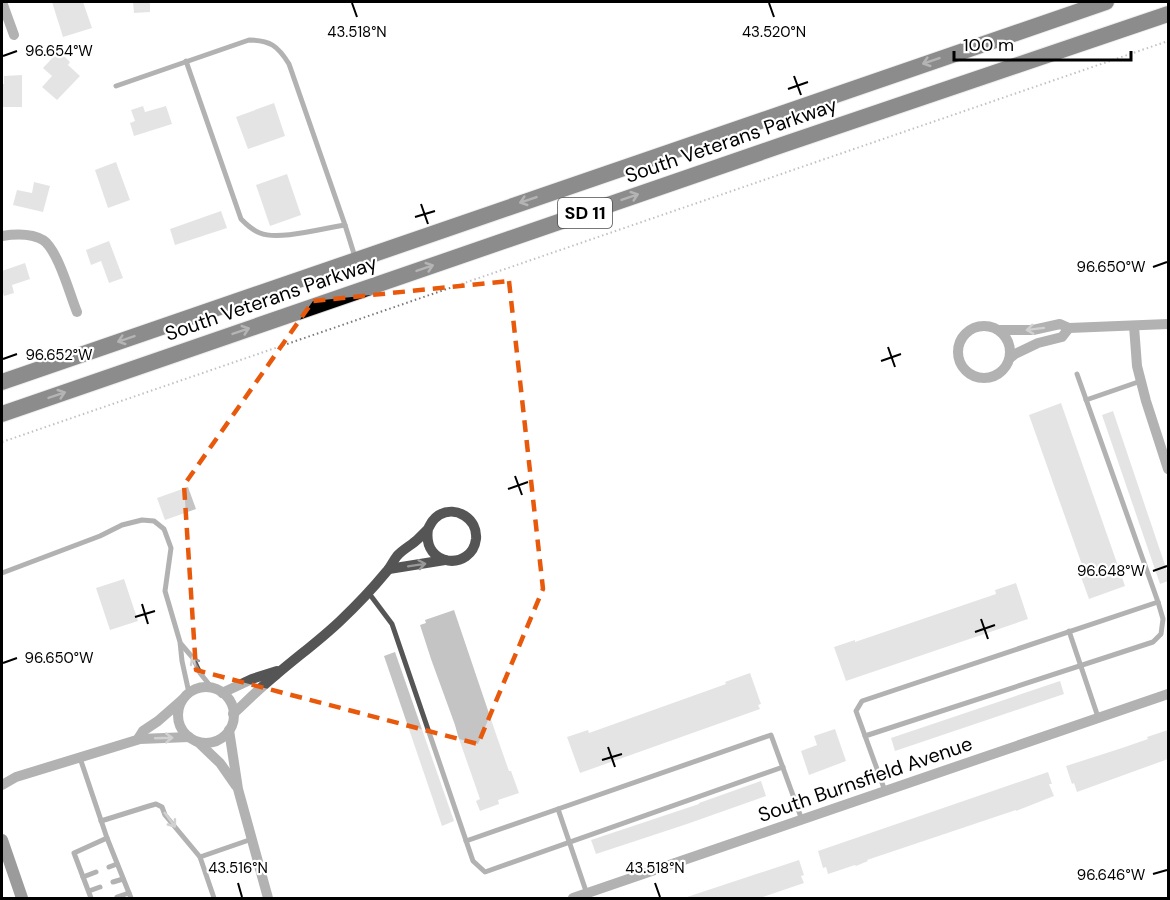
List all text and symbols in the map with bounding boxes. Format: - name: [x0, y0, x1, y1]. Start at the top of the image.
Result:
- text: 43.518°N: [327, 22, 387, 42]
- text: 43.520°N: [742, 22, 806, 42]
- scale bar: [954, 24, 1131, 62]
- text: 100 m: [963, 33, 1014, 57]
- text: 96.654°W: [25, 41, 93, 61]
- one-way arrow: [922, 57, 941, 68]
- street label: South Veterans Parkway: [621, 91, 841, 189]
- one-way arrow: [620, 191, 639, 202]
- one-way arrow: [519, 196, 538, 207]
- road number: SD 11: [558, 198, 612, 228]
- street label: South Veterans Parkway: [161, 249, 381, 347]
- text: 96.650°W: [1077, 257, 1146, 277]
- one-way arrow: [415, 261, 434, 272]
- one-way arrow: [1026, 323, 1045, 334]
- one-way arrow: [231, 325, 250, 336]
- one-way arrow: [117, 335, 136, 346]
- text: 96.652°W: [25, 345, 93, 365]
- one-way arrow: [47, 388, 66, 399]
- one-way arrow: [407, 559, 427, 570]
- text: 96.648°W: [1077, 561, 1146, 581]
- text: 96.650°W: [25, 648, 94, 668]
- one-way arrow: [190, 656, 202, 674]
- street label: South Burnsfield Avenue: [754, 730, 976, 828]
- one-way arrow: [153, 733, 173, 744]
- one-way arrow: [164, 812, 176, 828]
- text: 43.516°N: [208, 858, 268, 878]
- text: 43.518°N: [625, 858, 685, 878]
- text: 96.646°W: [1077, 865, 1146, 885]

